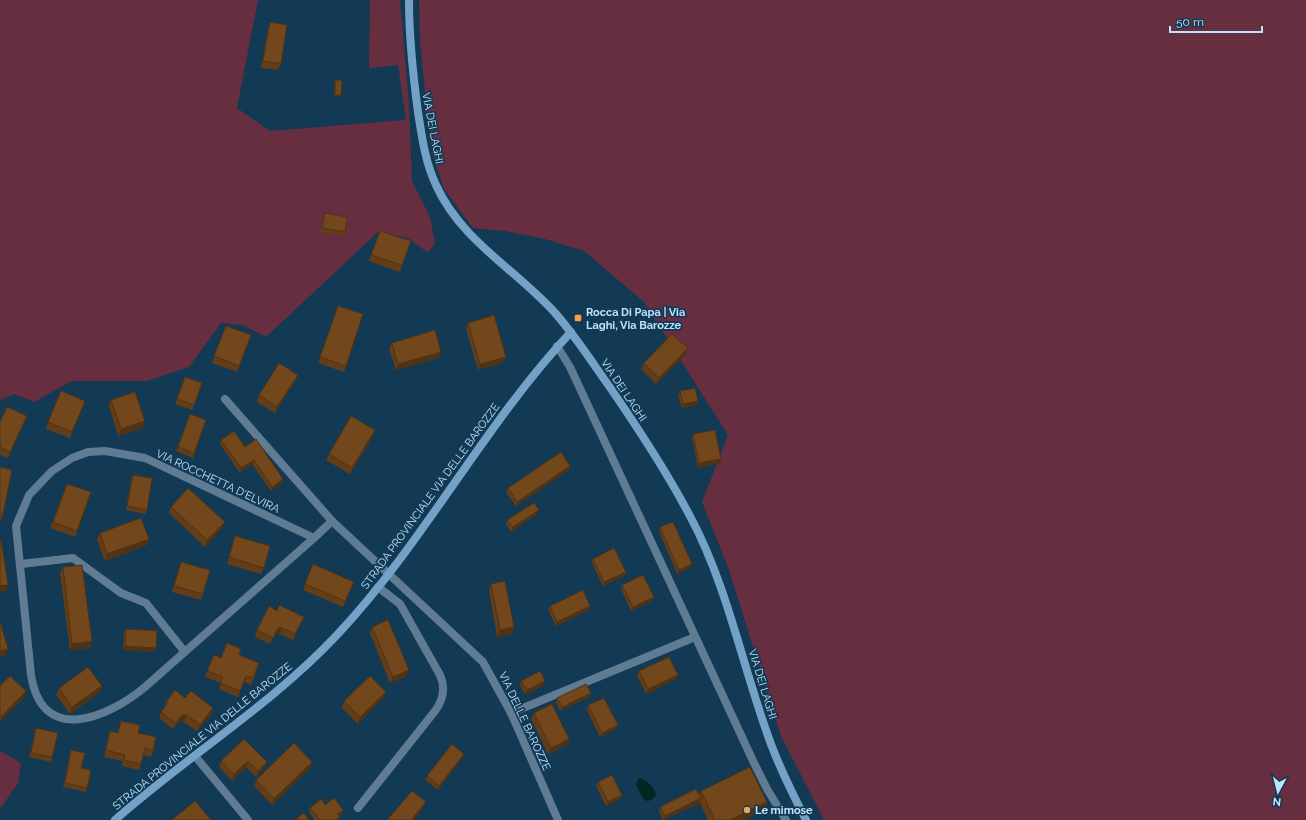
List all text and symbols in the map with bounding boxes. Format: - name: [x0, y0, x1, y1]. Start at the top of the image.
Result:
- scale bar: [1170, 8, 1262, 34]
- text: 50 m: [1176, 15, 1204, 29]
- street label: VIA DEI LAGHI: [419, 91, 446, 165]
- place label: Rocca Di Papa | Via Laghi, Via Barozze: [586, 306, 685, 332]
- marker: Rocca Di Papa | Via Laghi, Via Barozze: [573, 313, 583, 323]
- street label: VIA DEI LAGHI: [598, 357, 649, 424]
- street label: STRADA PROVINCIALE VIA DELLE BAROZZE: [359, 401, 502, 592]
- street label: VIA ROCCHETTA D'ELVIRA: [154, 447, 282, 516]
- street label: VIA DEI LAGHI: [746, 648, 779, 721]
- street label: STRADA PROVINCIALE VIA DELLE BAROZZE: [110, 660, 295, 813]
- street label: VIA DELLE BAROZZE: [496, 670, 553, 773]
- north arrow: [1258, 772, 1298, 812]
- text: N: [1272, 794, 1282, 808]
- place label: Le mimose: [755, 804, 813, 817]
- marker: Le mimose: [742, 805, 752, 815]

